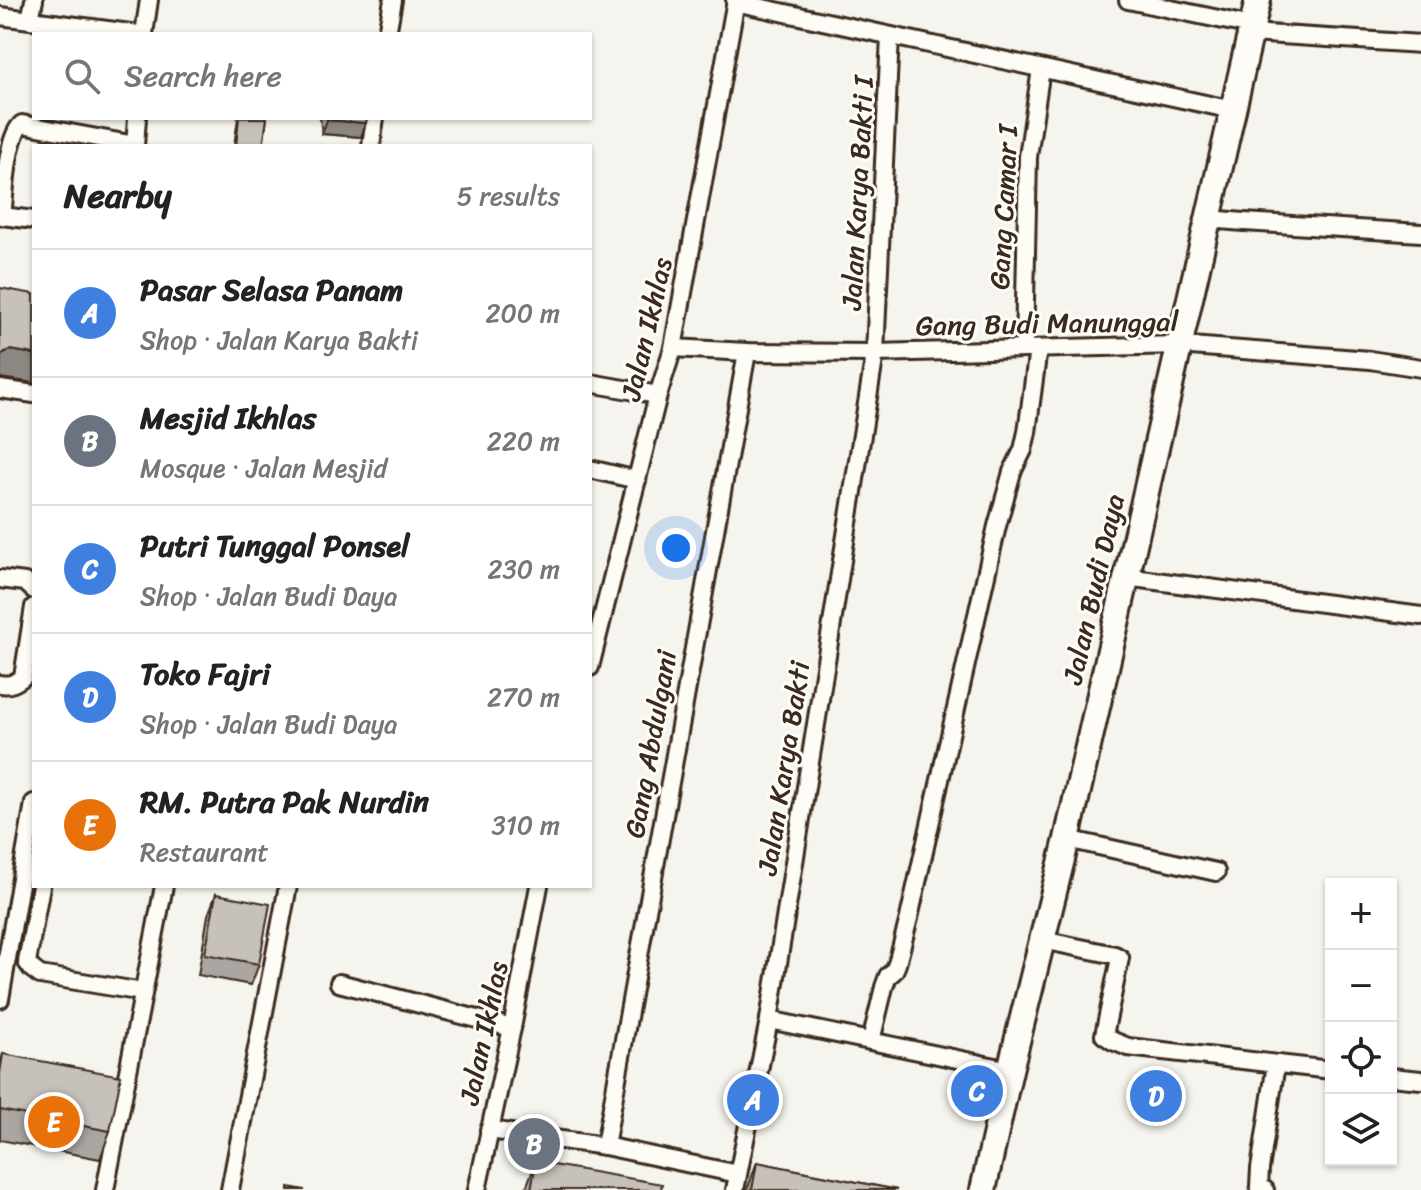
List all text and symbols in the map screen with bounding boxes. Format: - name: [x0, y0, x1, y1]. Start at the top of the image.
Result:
- search box: [32, 32, 592, 120]
- text: Search here: [124, 49, 282, 103]
- icon: search: [60, 54, 104, 98]
- street label: Jalan Karya Bakti I: [827, 73, 888, 312]
- street label: Gang Camar I: [975, 121, 1032, 291]
- text: Nearby: [64, 166, 172, 226]
- text: 5 results: [457, 173, 560, 219]
- street label: Jalan Ikhlas: [606, 252, 687, 407]
- text: Pasar Selasa Panam: [140, 263, 403, 317]
- text: A: [81, 290, 99, 336]
- text: 200 m: [485, 290, 560, 336]
- street label: Gang Budi Manunggal: [915, 297, 1180, 350]
- text: Shop · Jalan Karya Bakti: [140, 317, 418, 363]
- text: Mesjid Ikhlas: [140, 391, 316, 445]
- text: B: [82, 418, 98, 464]
- text: 220 m: [487, 418, 560, 464]
- text: Mosque · Jalan Mesjid: [140, 445, 387, 491]
- street label: Jalan Budi Daya: [1048, 489, 1139, 690]
- text: Putri Tunggal Ponsel: [140, 519, 410, 573]
- your location: [656, 528, 696, 568]
- text: C: [82, 546, 98, 592]
- text: 230 m: [488, 546, 560, 592]
- text: Shop · Jalan Budi Daya: [140, 573, 397, 619]
- street label: Gang Abdulgani: [610, 645, 691, 842]
- text: Toko Fajri: [140, 647, 270, 701]
- street label: Jalan Karya Bakti: [742, 656, 825, 880]
- text: D: [82, 674, 98, 720]
- text: 270 m: [487, 674, 560, 720]
- text: Shop · Jalan Budi Daya: [140, 701, 397, 747]
- text: RM. Putra Pak Nurdin: [140, 775, 429, 829]
- text: E: [83, 802, 97, 848]
- text: 310 m: [491, 802, 560, 848]
- text: Restaurant: [140, 829, 269, 875]
- map controls: [1325, 878, 1397, 1166]
- button: +: [1325, 878, 1397, 950]
- button: −: [1325, 950, 1397, 1022]
- street label: Jalan Ikhlas: [444, 956, 523, 1110]
- button: locate: [1325, 1022, 1397, 1094]
- pin: C: [951, 1061, 1003, 1121]
- pin: D: [1130, 1066, 1182, 1126]
- pin: A: [727, 1070, 779, 1130]
- pin: E: [28, 1092, 80, 1152]
- button: layers: [1325, 1094, 1397, 1166]
- pin: B: [508, 1114, 560, 1174]

